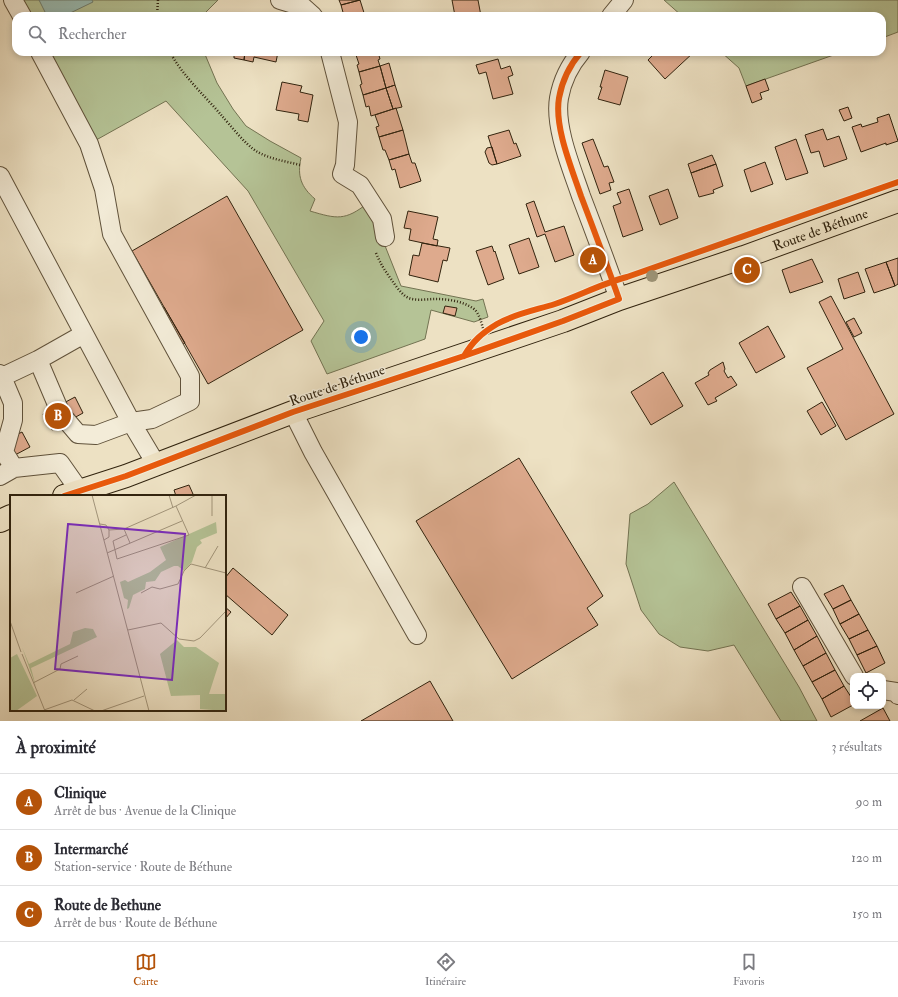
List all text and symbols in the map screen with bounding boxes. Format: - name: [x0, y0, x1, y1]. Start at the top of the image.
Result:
- search box: [12, 12, 886, 56]
- icon: search: [26, 23, 48, 45]
- text: Rechercher: [58, 25, 126, 44]
- street label: Route de Béthune: [770, 205, 870, 255]
- pin: A: [580, 245, 606, 275]
- pin: C: [734, 255, 760, 285]
- your location: [351, 327, 371, 347]
- street label: Route de Béthune: [287, 361, 387, 410]
- pin: B: [45, 401, 71, 431]
- inset map: [10, 495, 226, 711]
- map controls: [850, 673, 886, 709]
- button: locate: [850, 673, 886, 709]
- text: À proximité: [16, 737, 96, 758]
- text: 3 résultats: [831, 739, 882, 755]
- text: Clinique: [54, 784, 106, 803]
- text: A: [25, 794, 33, 810]
- text: 90 m: [856, 794, 882, 810]
- text: Arrêt de bus · Avenue de la Clinique: [54, 803, 236, 819]
- text: Intermarché: [54, 840, 128, 859]
- text: B: [25, 850, 33, 866]
- text: 120 m: [851, 850, 882, 866]
- text: Station-service · Route de Béthune: [54, 859, 232, 875]
- text: Route de Bethune: [54, 896, 161, 915]
- text: C: [24, 906, 34, 922]
- text: 150 m: [852, 906, 882, 922]
- text: Arrêt de bus · Route de Béthune: [54, 915, 217, 931]
- tab: Carte: [133, 951, 158, 988]
- tab: Itinéraire: [425, 951, 466, 988]
- tab: Favoris: [733, 951, 765, 988]

